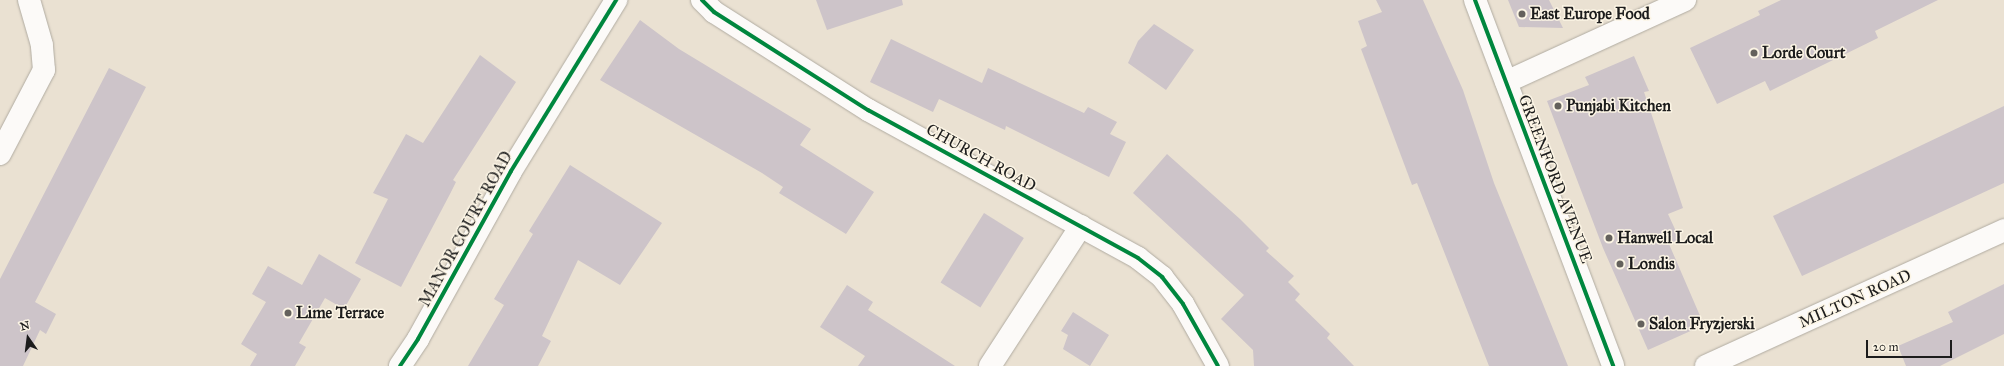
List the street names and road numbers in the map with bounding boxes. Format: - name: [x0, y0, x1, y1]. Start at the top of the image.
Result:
- street label: GREENFORD AVENUE: [1514, 92, 1596, 266]
- street label: CHURCH ROAD: [923, 120, 1039, 196]
- street label: MANOR COURT ROAD: [415, 148, 517, 310]
- street label: MILTON ROAD: [1796, 266, 1914, 332]

